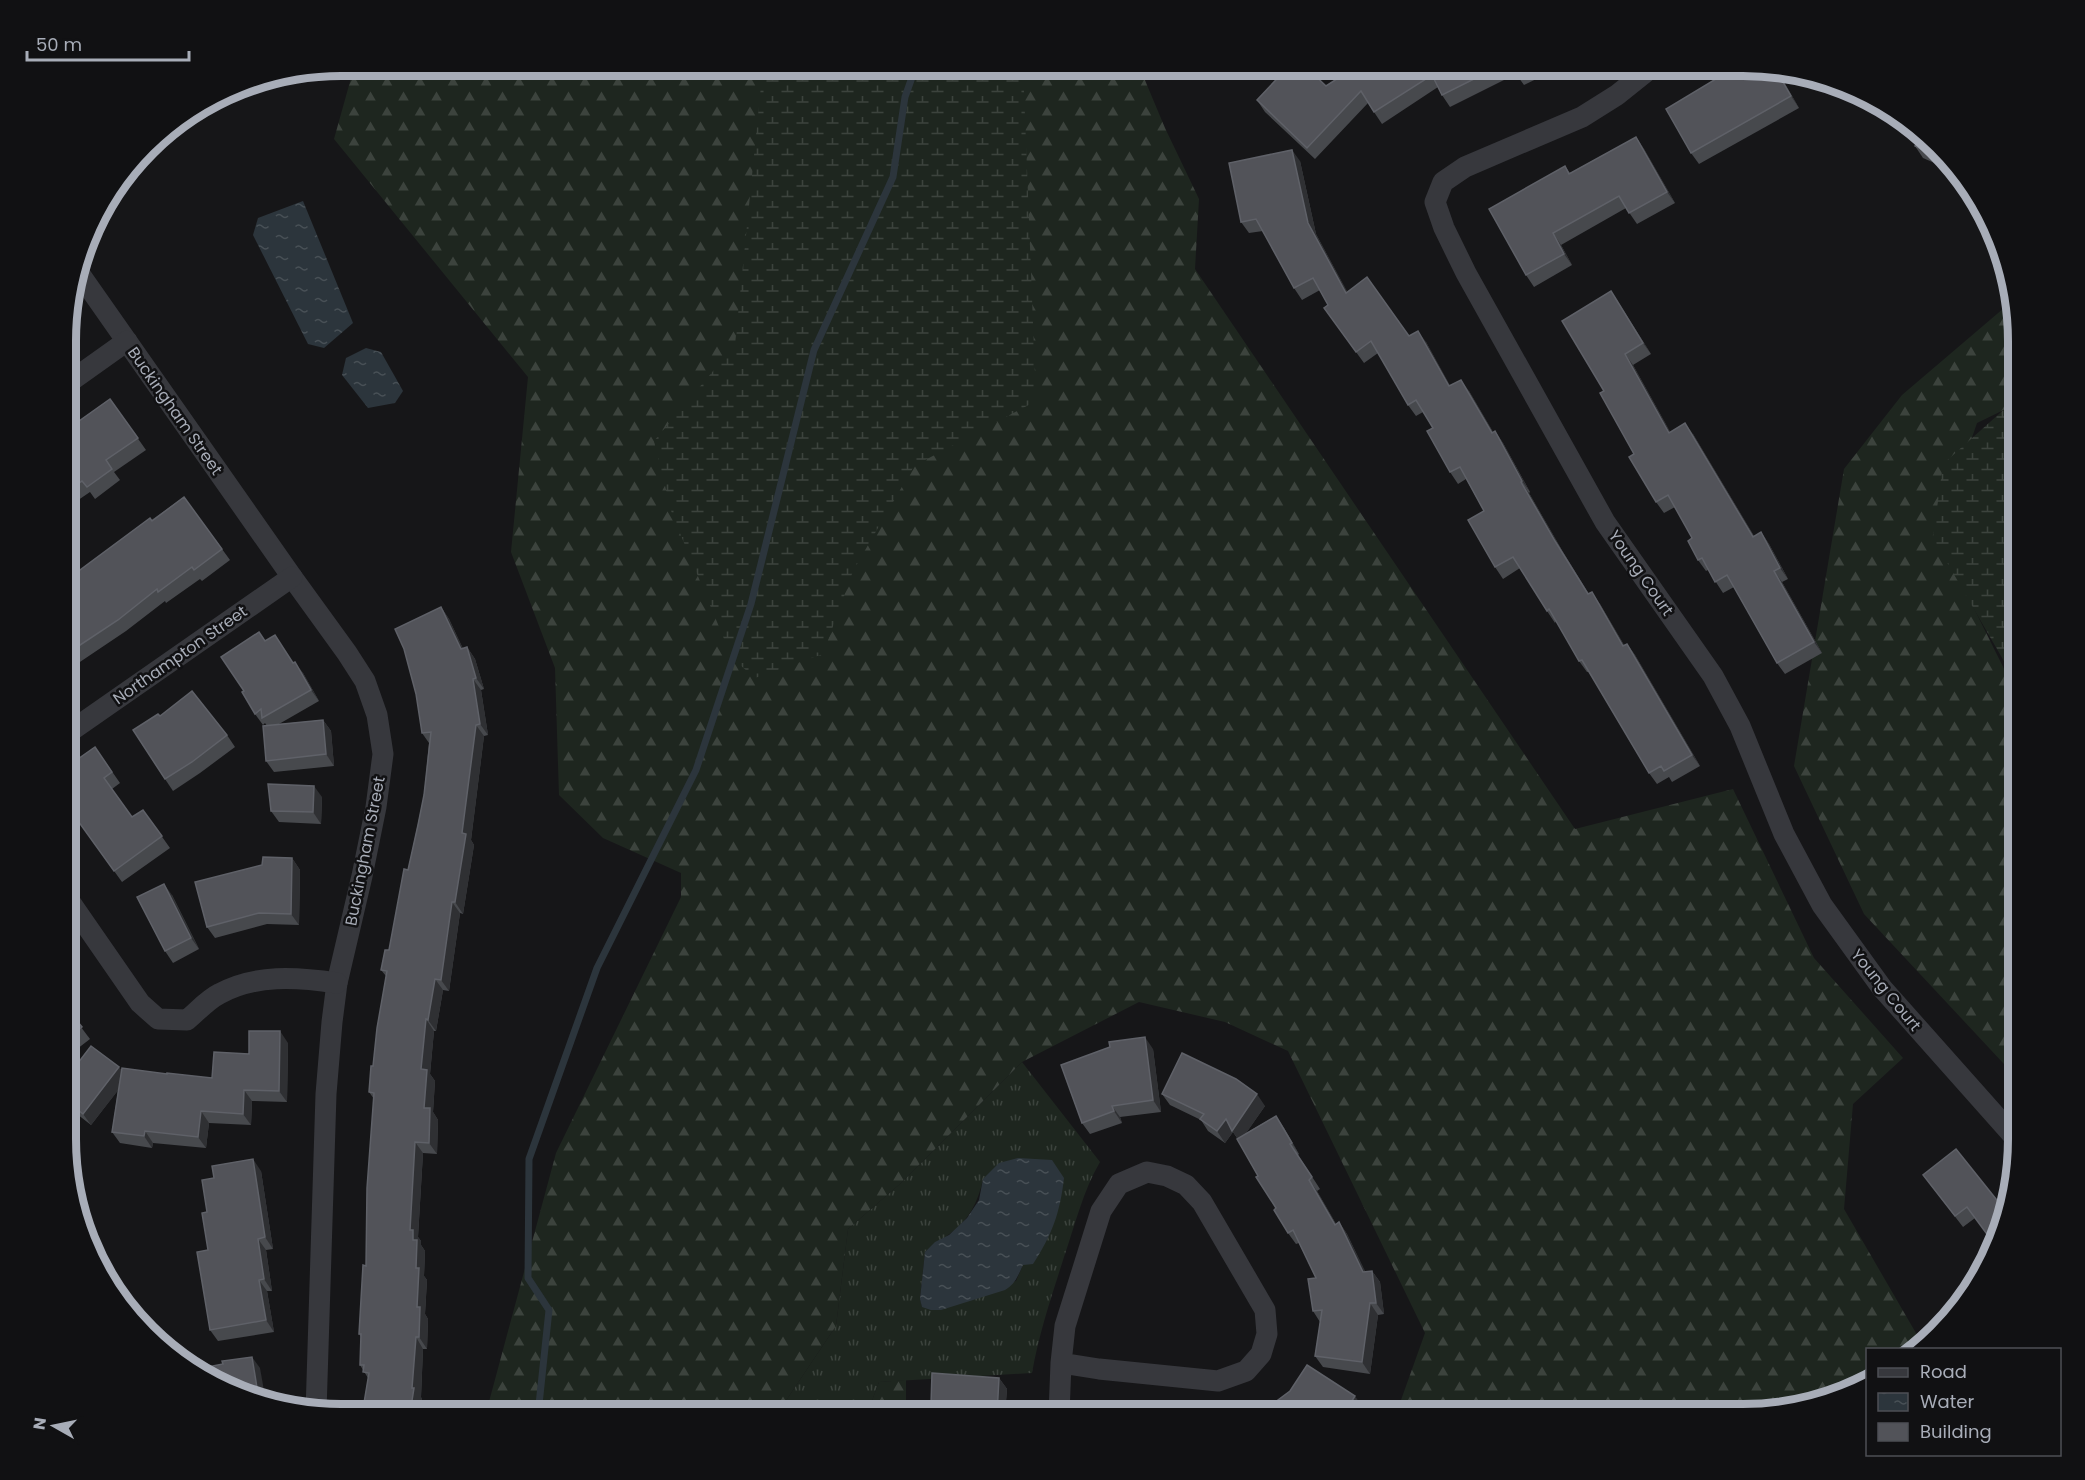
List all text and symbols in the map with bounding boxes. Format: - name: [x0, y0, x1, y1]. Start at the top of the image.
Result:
- scale bar: [27, 24, 189, 62]
- text: 50 m: [36, 32, 82, 57]
- street label: Buckingham Street: [122, 342, 228, 480]
- street label: Young Court: [1603, 526, 1679, 621]
- street label: Northampton Street: [108, 600, 252, 710]
- street label: Buckingham Street: [339, 774, 391, 928]
- street label: Young Court: [1846, 944, 1926, 1036]
- legend: [1866, 1348, 2061, 1456]
- text: Road: [1920, 1359, 1967, 1384]
- text: Water: [1920, 1389, 1974, 1414]
- north arrow: [24, 1396, 84, 1456]
- text: N: [27, 1416, 52, 1431]
- text: Building: [1920, 1419, 1992, 1444]

